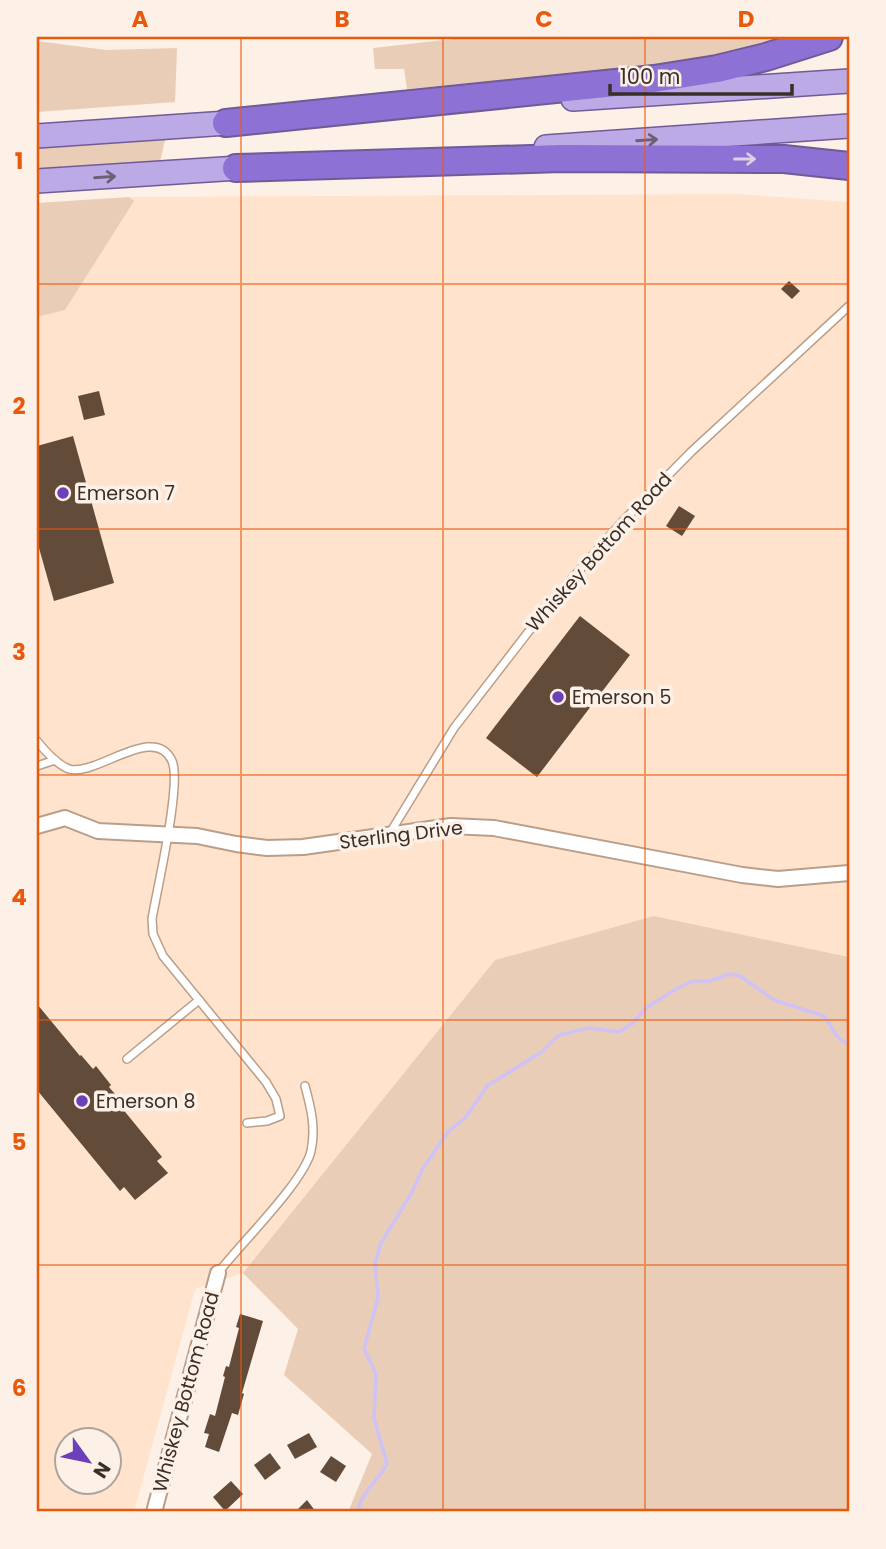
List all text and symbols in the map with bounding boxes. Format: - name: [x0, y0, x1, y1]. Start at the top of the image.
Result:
- text: A: [132, 3, 149, 35]
- text: B: [334, 3, 350, 35]
- text: C: [535, 3, 553, 35]
- text: D: [738, 3, 754, 35]
- scale bar: [610, 52, 792, 96]
- text: 100 m: [620, 62, 680, 91]
- one-way arrow: [635, 133, 657, 146]
- text: 1: [15, 145, 23, 177]
- one-way arrow: [734, 152, 757, 166]
- one-way arrow: [93, 170, 116, 183]
- text: 2: [12, 390, 26, 422]
- street label: Whiskey Bottom Road: [520, 466, 678, 638]
- place label: Emerson 7: [77, 480, 175, 507]
- marker: Emerson 7: [55, 485, 71, 501]
- text: 3: [12, 636, 26, 668]
- place label: Emerson 5: [572, 684, 671, 711]
- marker: Emerson 5: [550, 689, 566, 705]
- street label: Sterling Drive: [338, 814, 464, 856]
- text: 4: [11, 881, 27, 913]
- place label: Emerson 8: [96, 1088, 195, 1115]
- marker: Emerson 8: [74, 1093, 90, 1109]
- text: 5: [12, 1126, 26, 1158]
- street label: Whiskey Bottom Road: [146, 1289, 226, 1495]
- text: 6: [12, 1372, 26, 1404]
- north arrow: [52, 1426, 122, 1496]
- text: N: [87, 1457, 117, 1483]

